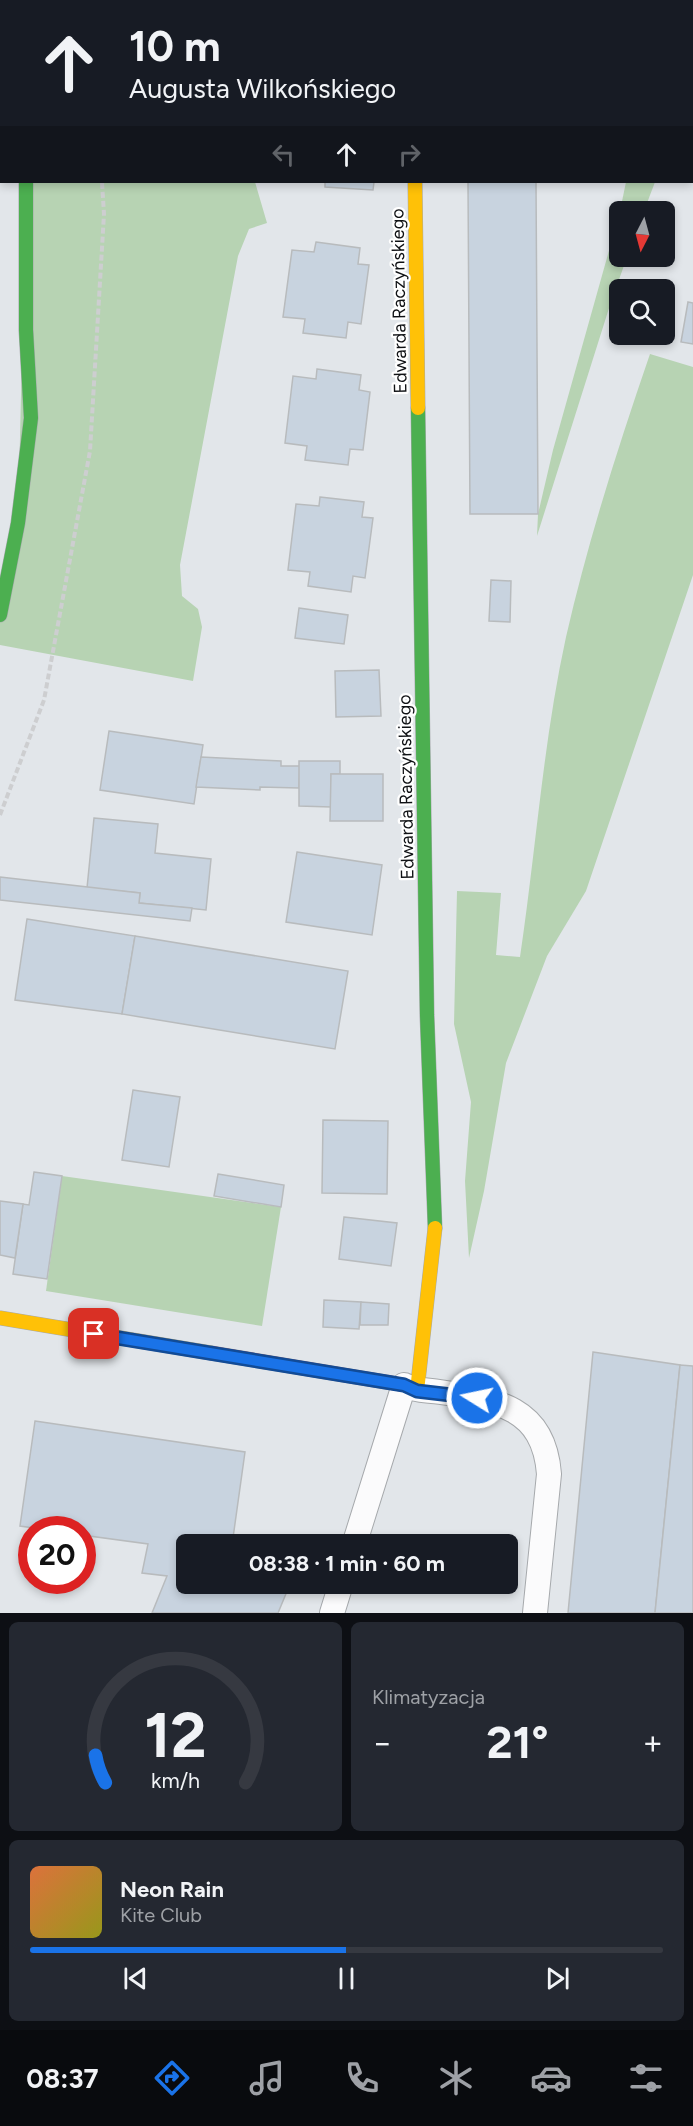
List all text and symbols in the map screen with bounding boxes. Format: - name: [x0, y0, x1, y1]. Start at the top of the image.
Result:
- text: 10 m: [129, 21, 221, 72]
- icon: ahead: [30, 24, 108, 102]
- text: Augusta Wilkońskiego: [129, 72, 396, 105]
- icon: left: [267, 138, 300, 171]
- icon: ahead: [330, 138, 363, 171]
- icon: right: [393, 138, 426, 171]
- north arrow: [609, 201, 675, 267]
- map controls: [609, 201, 675, 345]
- street label: Edwarda Raczyńskiego: [386, 208, 412, 394]
- button: search: [609, 279, 675, 345]
- street label: Edwarda Raczyńskiego: [393, 694, 419, 880]
- pin: [68, 1308, 119, 1359]
- icon: arrive: [77, 1317, 110, 1350]
- position arrow: [445, 1366, 509, 1430]
- speed limit sign: 20: [18, 1516, 96, 1594]
- text: 08:38 · 1 min · 60 m: [249, 1550, 445, 1577]
- text: Klimatyzacja: [372, 1685, 485, 1709]
- text: 12: [144, 1698, 207, 1773]
- text: 21°: [486, 1715, 549, 1769]
- text: −: [372, 1723, 393, 1762]
- text: +: [642, 1723, 663, 1762]
- text: km/h: [151, 1769, 200, 1794]
- text: Neon Rain: [120, 1876, 224, 1903]
- text: Kite Club: [120, 1903, 202, 1927]
- icon: previous: [119, 1962, 152, 1995]
- icon: pause: [330, 1962, 363, 1995]
- icon: next: [541, 1962, 574, 1995]
- icon: directions: [151, 2057, 193, 2099]
- icon: music: [246, 2057, 288, 2099]
- icon: phone: [341, 2057, 383, 2099]
- icon: climate: [435, 2057, 477, 2099]
- icon: car: [530, 2057, 572, 2099]
- icon: filters: [625, 2057, 667, 2099]
- text: 08:37: [26, 2062, 99, 2095]

